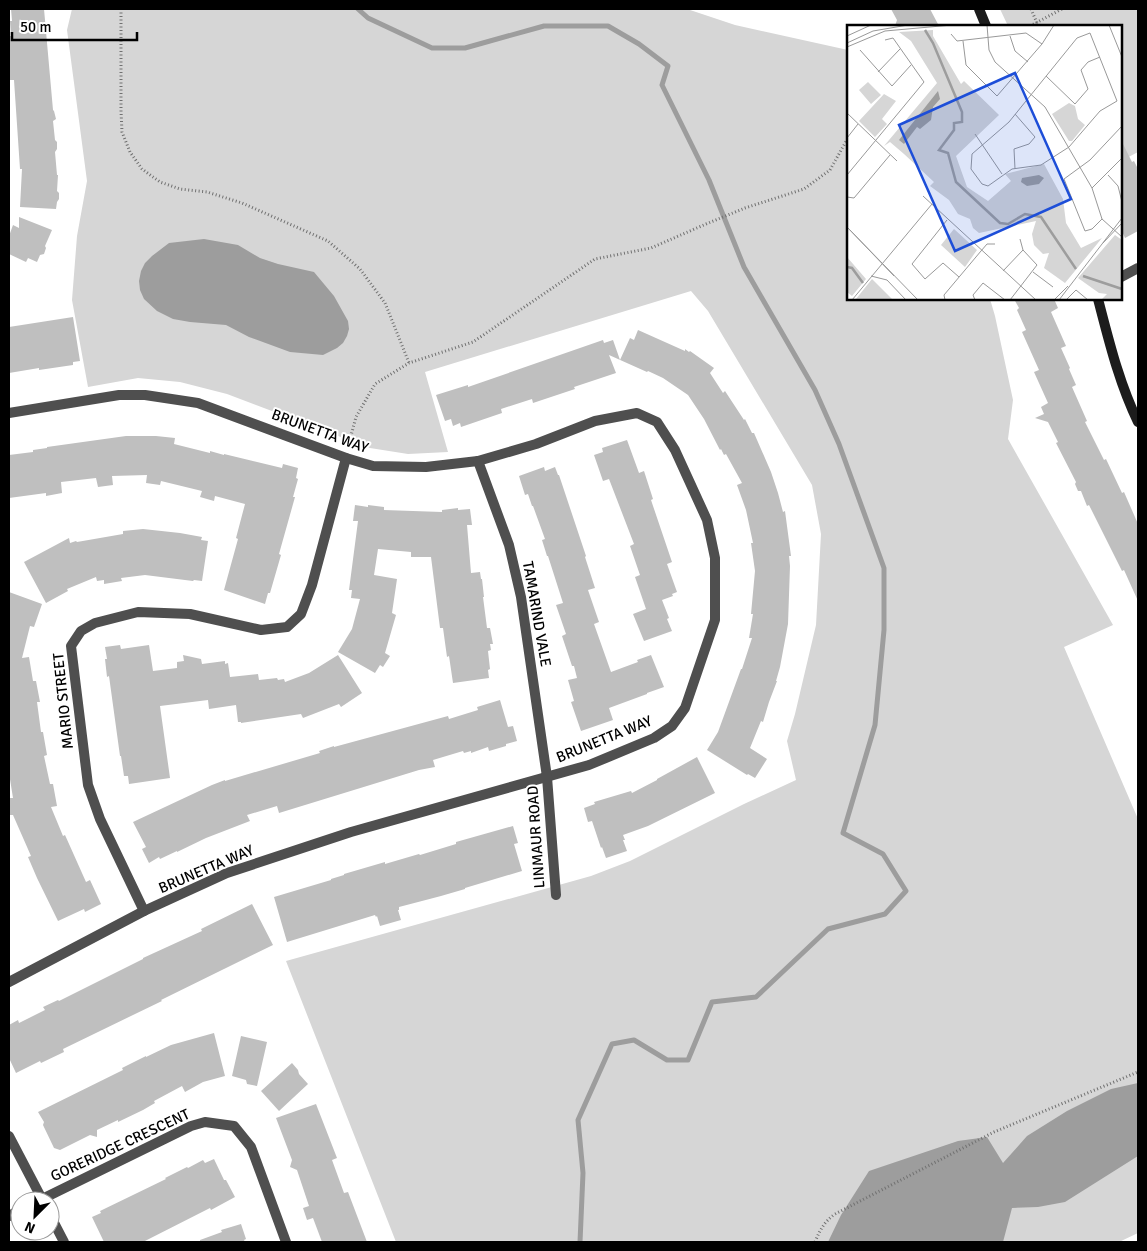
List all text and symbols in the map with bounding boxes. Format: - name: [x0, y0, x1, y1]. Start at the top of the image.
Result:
- scale bar: [12, 10, 138, 42]
- text: 50 m: [20, 18, 51, 36]
- inset map: [847, 25, 1122, 300]
- street label: BRUNETTA WAY: [269, 405, 371, 457]
- street label: TAMARIND VALE: [519, 560, 555, 668]
- street label: MARIO STREET: [49, 651, 77, 750]
- street label: BRUNETTA WAY: [554, 711, 655, 766]
- street label: LINMAUR ROAD: [523, 785, 549, 889]
- street label: BRUNETTA WAY: [156, 841, 257, 897]
- street label: GORERIDGE CRESCENT: [48, 1105, 193, 1185]
- north arrow: [10, 1191, 60, 1241]
- text: N: [22, 1218, 38, 1237]

